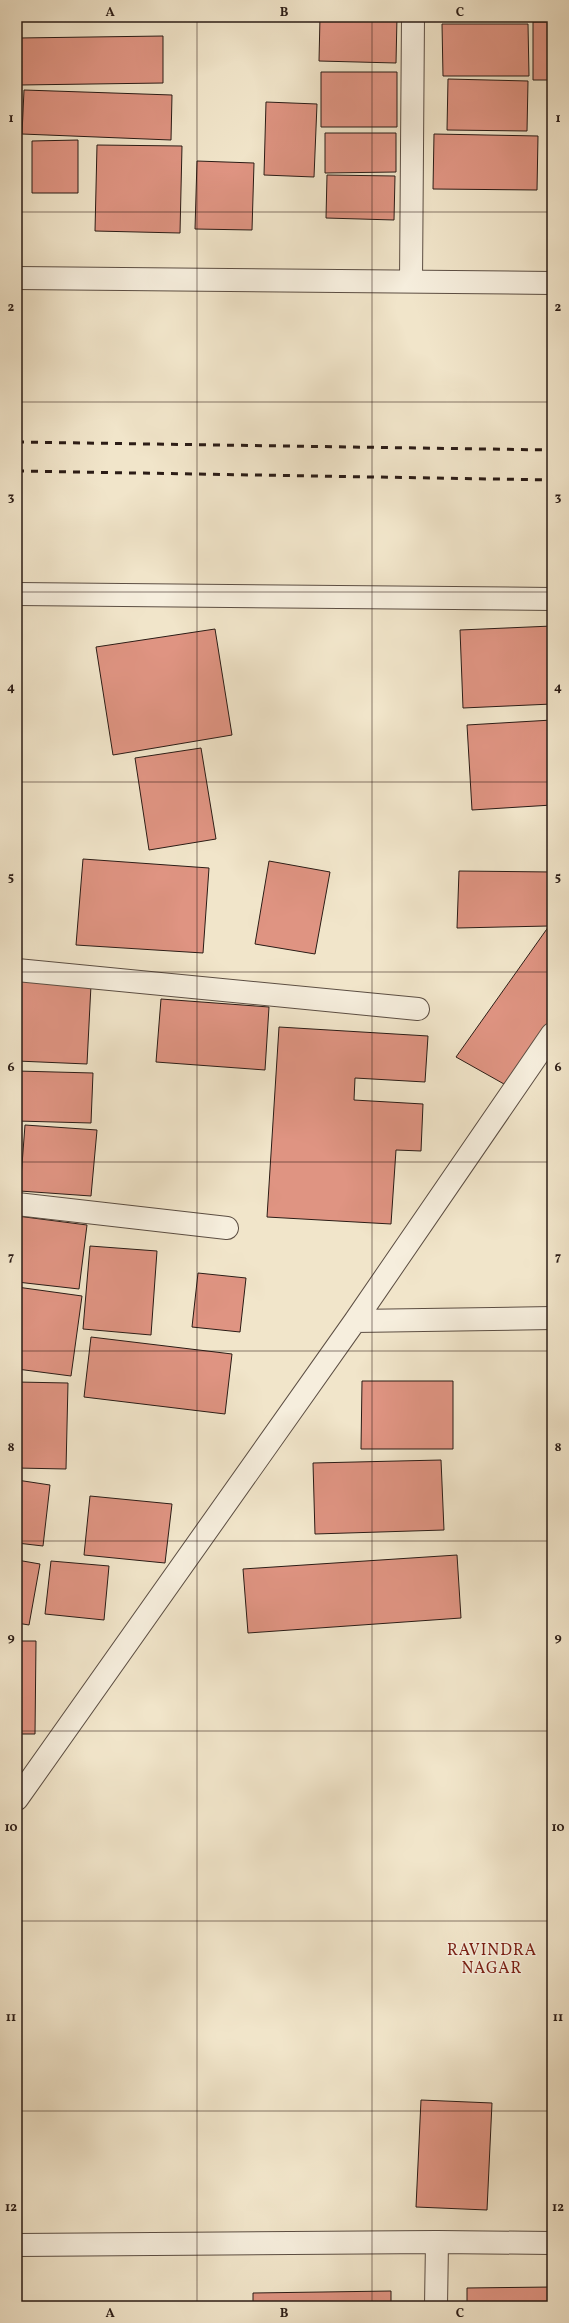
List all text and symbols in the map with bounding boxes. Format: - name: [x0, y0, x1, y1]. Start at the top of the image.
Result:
- text: A: [105, 4, 115, 22]
- text: B: [280, 4, 289, 22]
- text: C: [456, 4, 464, 22]
- text: 1: [8, 110, 14, 128]
- text: 1: [555, 110, 561, 128]
- text: 2: [8, 299, 15, 317]
- text: 2: [555, 299, 562, 317]
- text: 3: [8, 489, 15, 507]
- text: 3: [555, 489, 562, 507]
- text: 4: [7, 679, 15, 697]
- text: 4: [554, 679, 562, 697]
- text: 5: [8, 869, 14, 887]
- text: 5: [555, 869, 561, 887]
- text: 6: [7, 1059, 15, 1077]
- text: 6: [554, 1059, 562, 1077]
- text: 7: [8, 1249, 14, 1267]
- text: 7: [555, 1249, 561, 1267]
- text: 8: [7, 1439, 15, 1457]
- text: 8: [554, 1439, 562, 1457]
- text: 9: [7, 1629, 15, 1647]
- text: 9: [554, 1629, 562, 1647]
- text: 10: [4, 1819, 18, 1837]
- text: 10: [551, 1819, 565, 1837]
- district label: RAVINDRA NAGAR: [447, 1940, 537, 1980]
- text: 11: [6, 2009, 16, 2027]
- text: 11: [553, 2009, 563, 2027]
- text: 12: [5, 2199, 17, 2217]
- text: 12: [552, 2199, 564, 2217]
- text: A: [105, 2305, 115, 2323]
- text: B: [280, 2305, 289, 2323]
- text: C: [456, 2305, 464, 2323]

